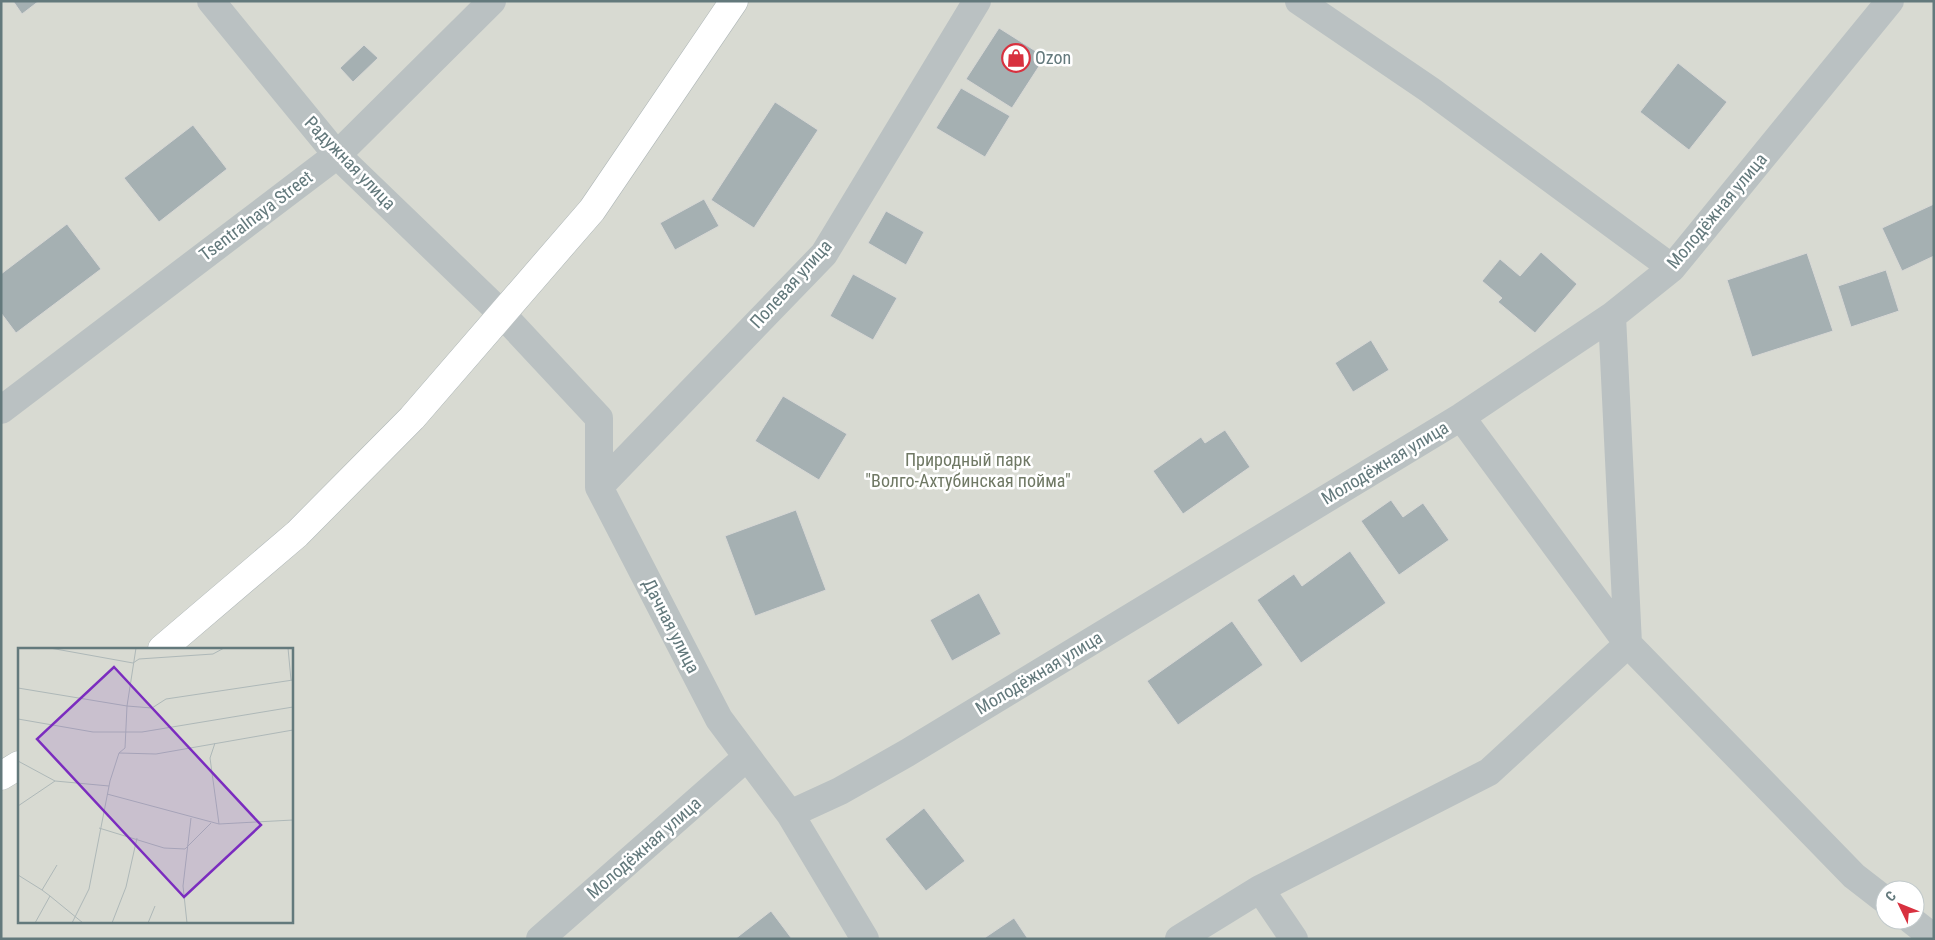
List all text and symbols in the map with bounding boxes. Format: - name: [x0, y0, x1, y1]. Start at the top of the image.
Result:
- shop icon: Ozon: [1001, 43, 1031, 73]
- place label: Ozon: [1035, 47, 1071, 68]
- street label: Радужная улица: [301, 112, 400, 214]
- street label: Молодёжная улица: [1662, 149, 1771, 273]
- street label: Tsentralnaya Street: [195, 166, 317, 265]
- street label: Полевая улица: [745, 235, 836, 332]
- street label: Молодёжная улица: [1318, 416, 1452, 509]
- park label: Природный парк "Волго-Ахтубинская пойма": [865, 449, 1071, 491]
- street label: Дачная улица: [639, 575, 704, 677]
- street label: Молодёжная улица: [972, 626, 1106, 719]
- inset map: [18, 648, 292, 922]
- street label: Молодёжная улица: [582, 792, 705, 903]
- north arrow: [1875, 880, 1925, 930]
- text: С: [1882, 888, 1899, 905]

